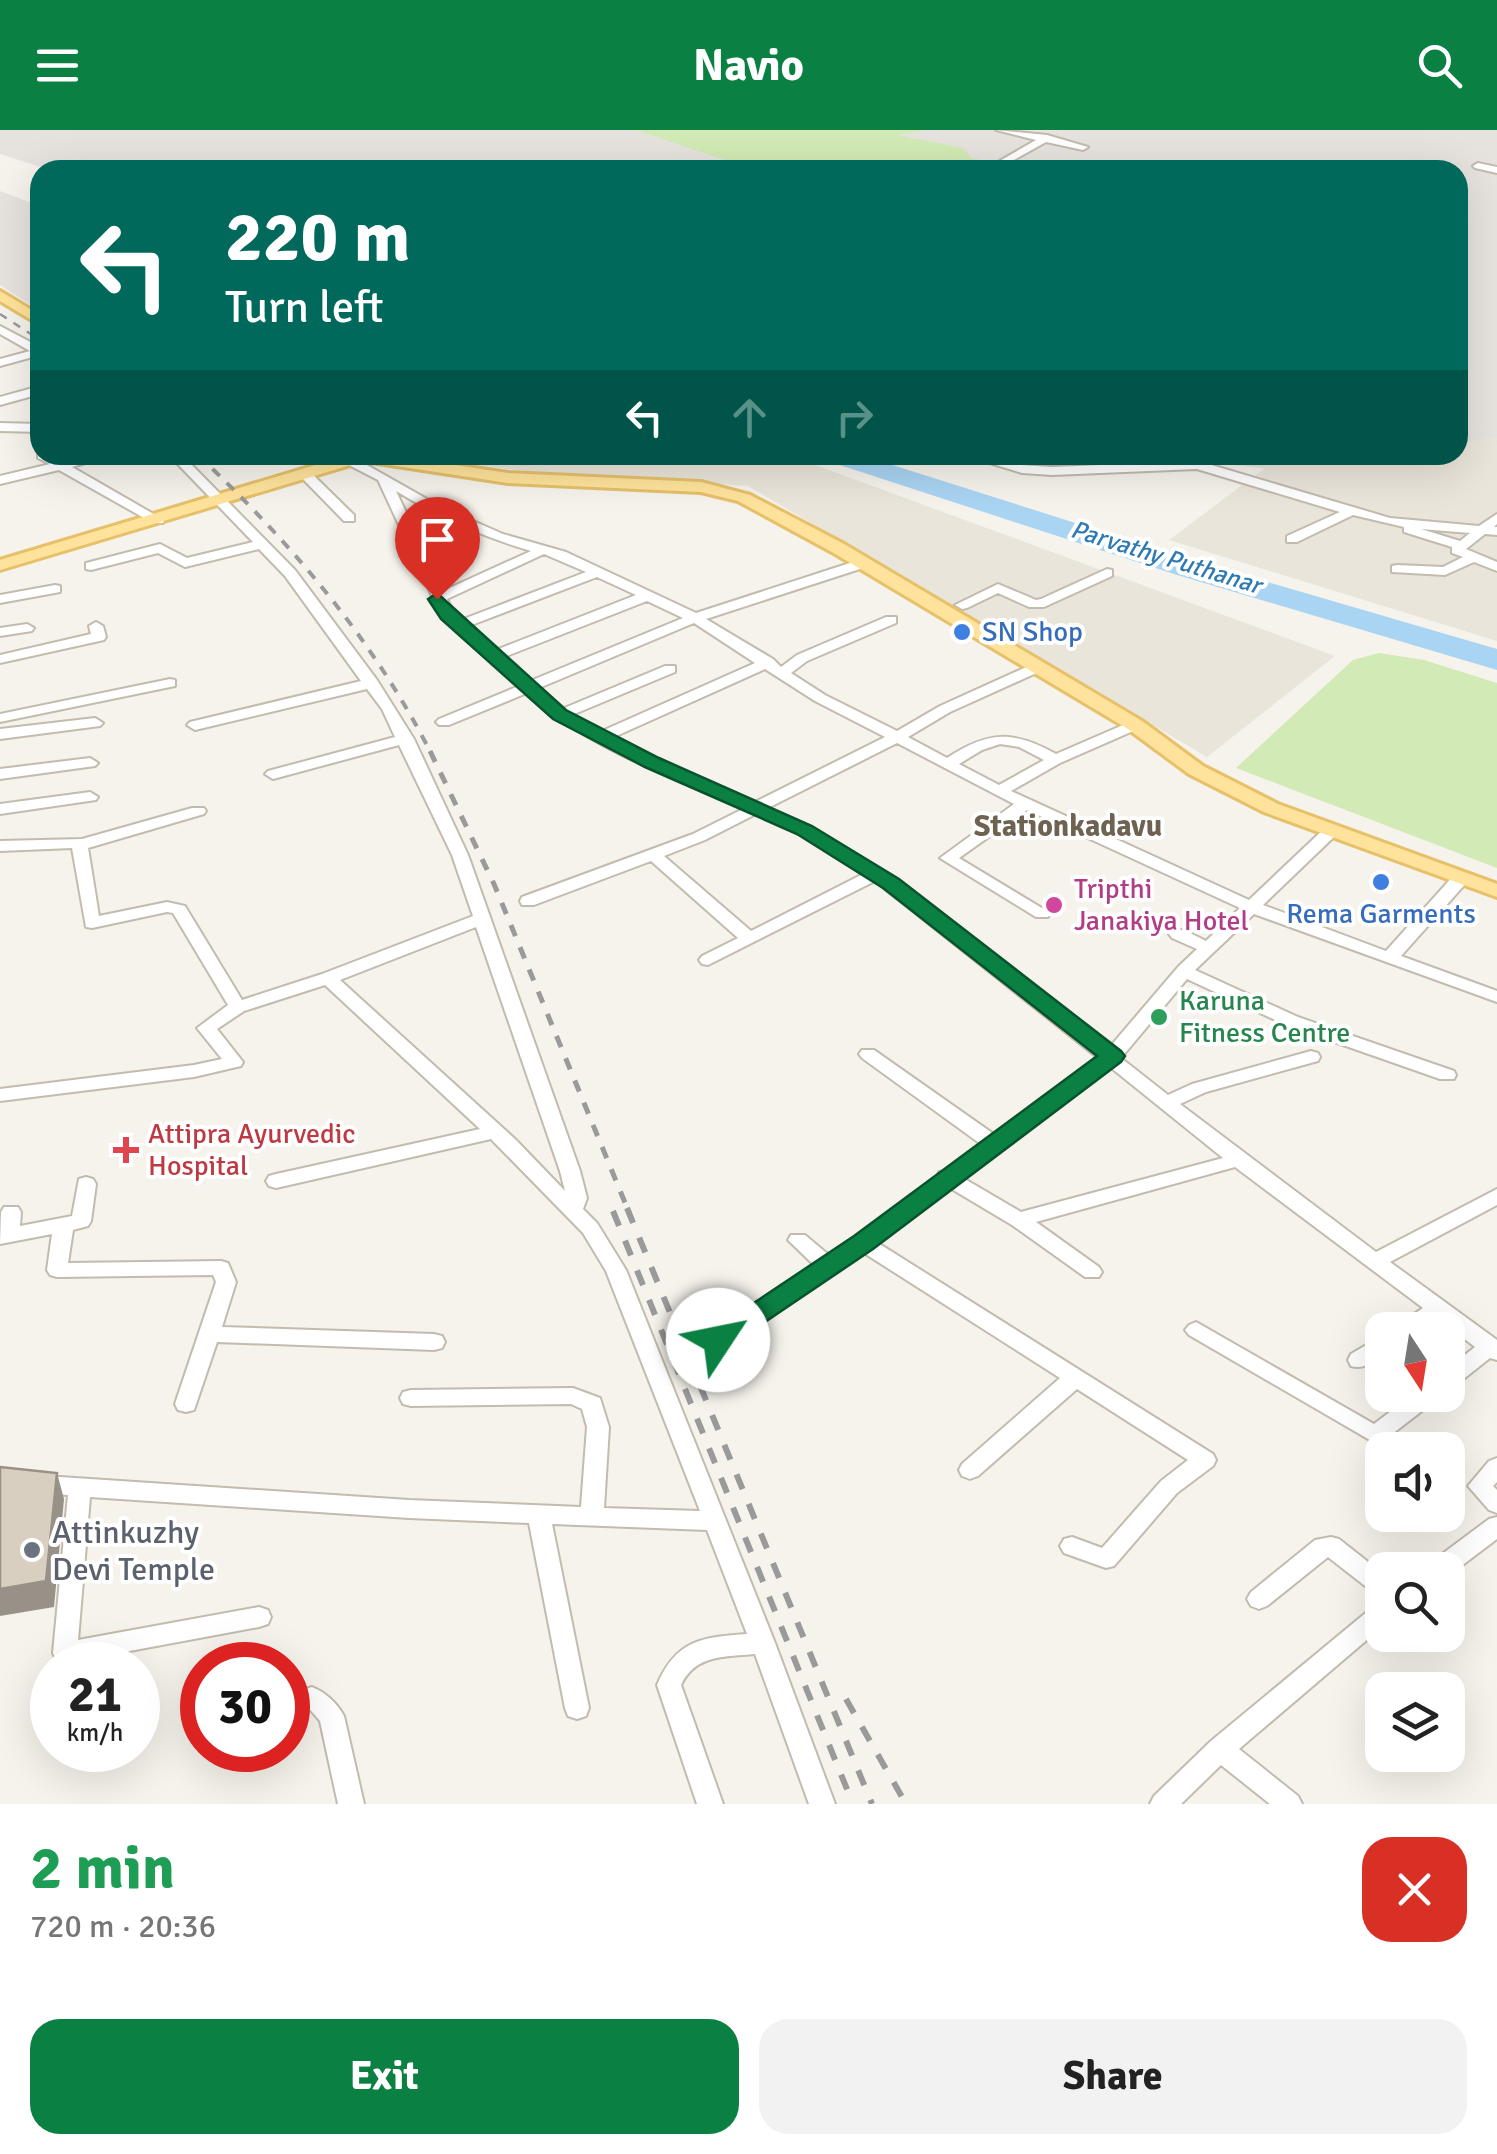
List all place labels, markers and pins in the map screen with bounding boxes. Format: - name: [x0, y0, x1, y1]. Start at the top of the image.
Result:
- pin: [395, 497, 480, 600]
- place label: SN Shop: [982, 615, 1083, 649]
- marker: SN Shop: [951, 621, 973, 643]
- marker: Rema Garments: [1370, 871, 1392, 893]
- place label: Tripthi Janakiya Hotel: [1074, 872, 1249, 938]
- marker: Tripthi Janakiya Hotel: [1043, 894, 1065, 916]
- place label: Rema Garments: [1286, 897, 1476, 931]
- place label: Karuna Fitness Centre: [1179, 984, 1350, 1050]
- marker: Karuna Fitness Centre: [1148, 1006, 1170, 1028]
- place label: Attipra Ayurvedic Hospital: [148, 1117, 356, 1183]
- marker: Attipra Ayurvedic Hospital: [113, 1137, 139, 1163]
- place label: Attinkuzhy Devi Temple: [52, 1513, 215, 1589]
- marker: Attinkuzhy Devi Temple: [21, 1539, 43, 1561]

